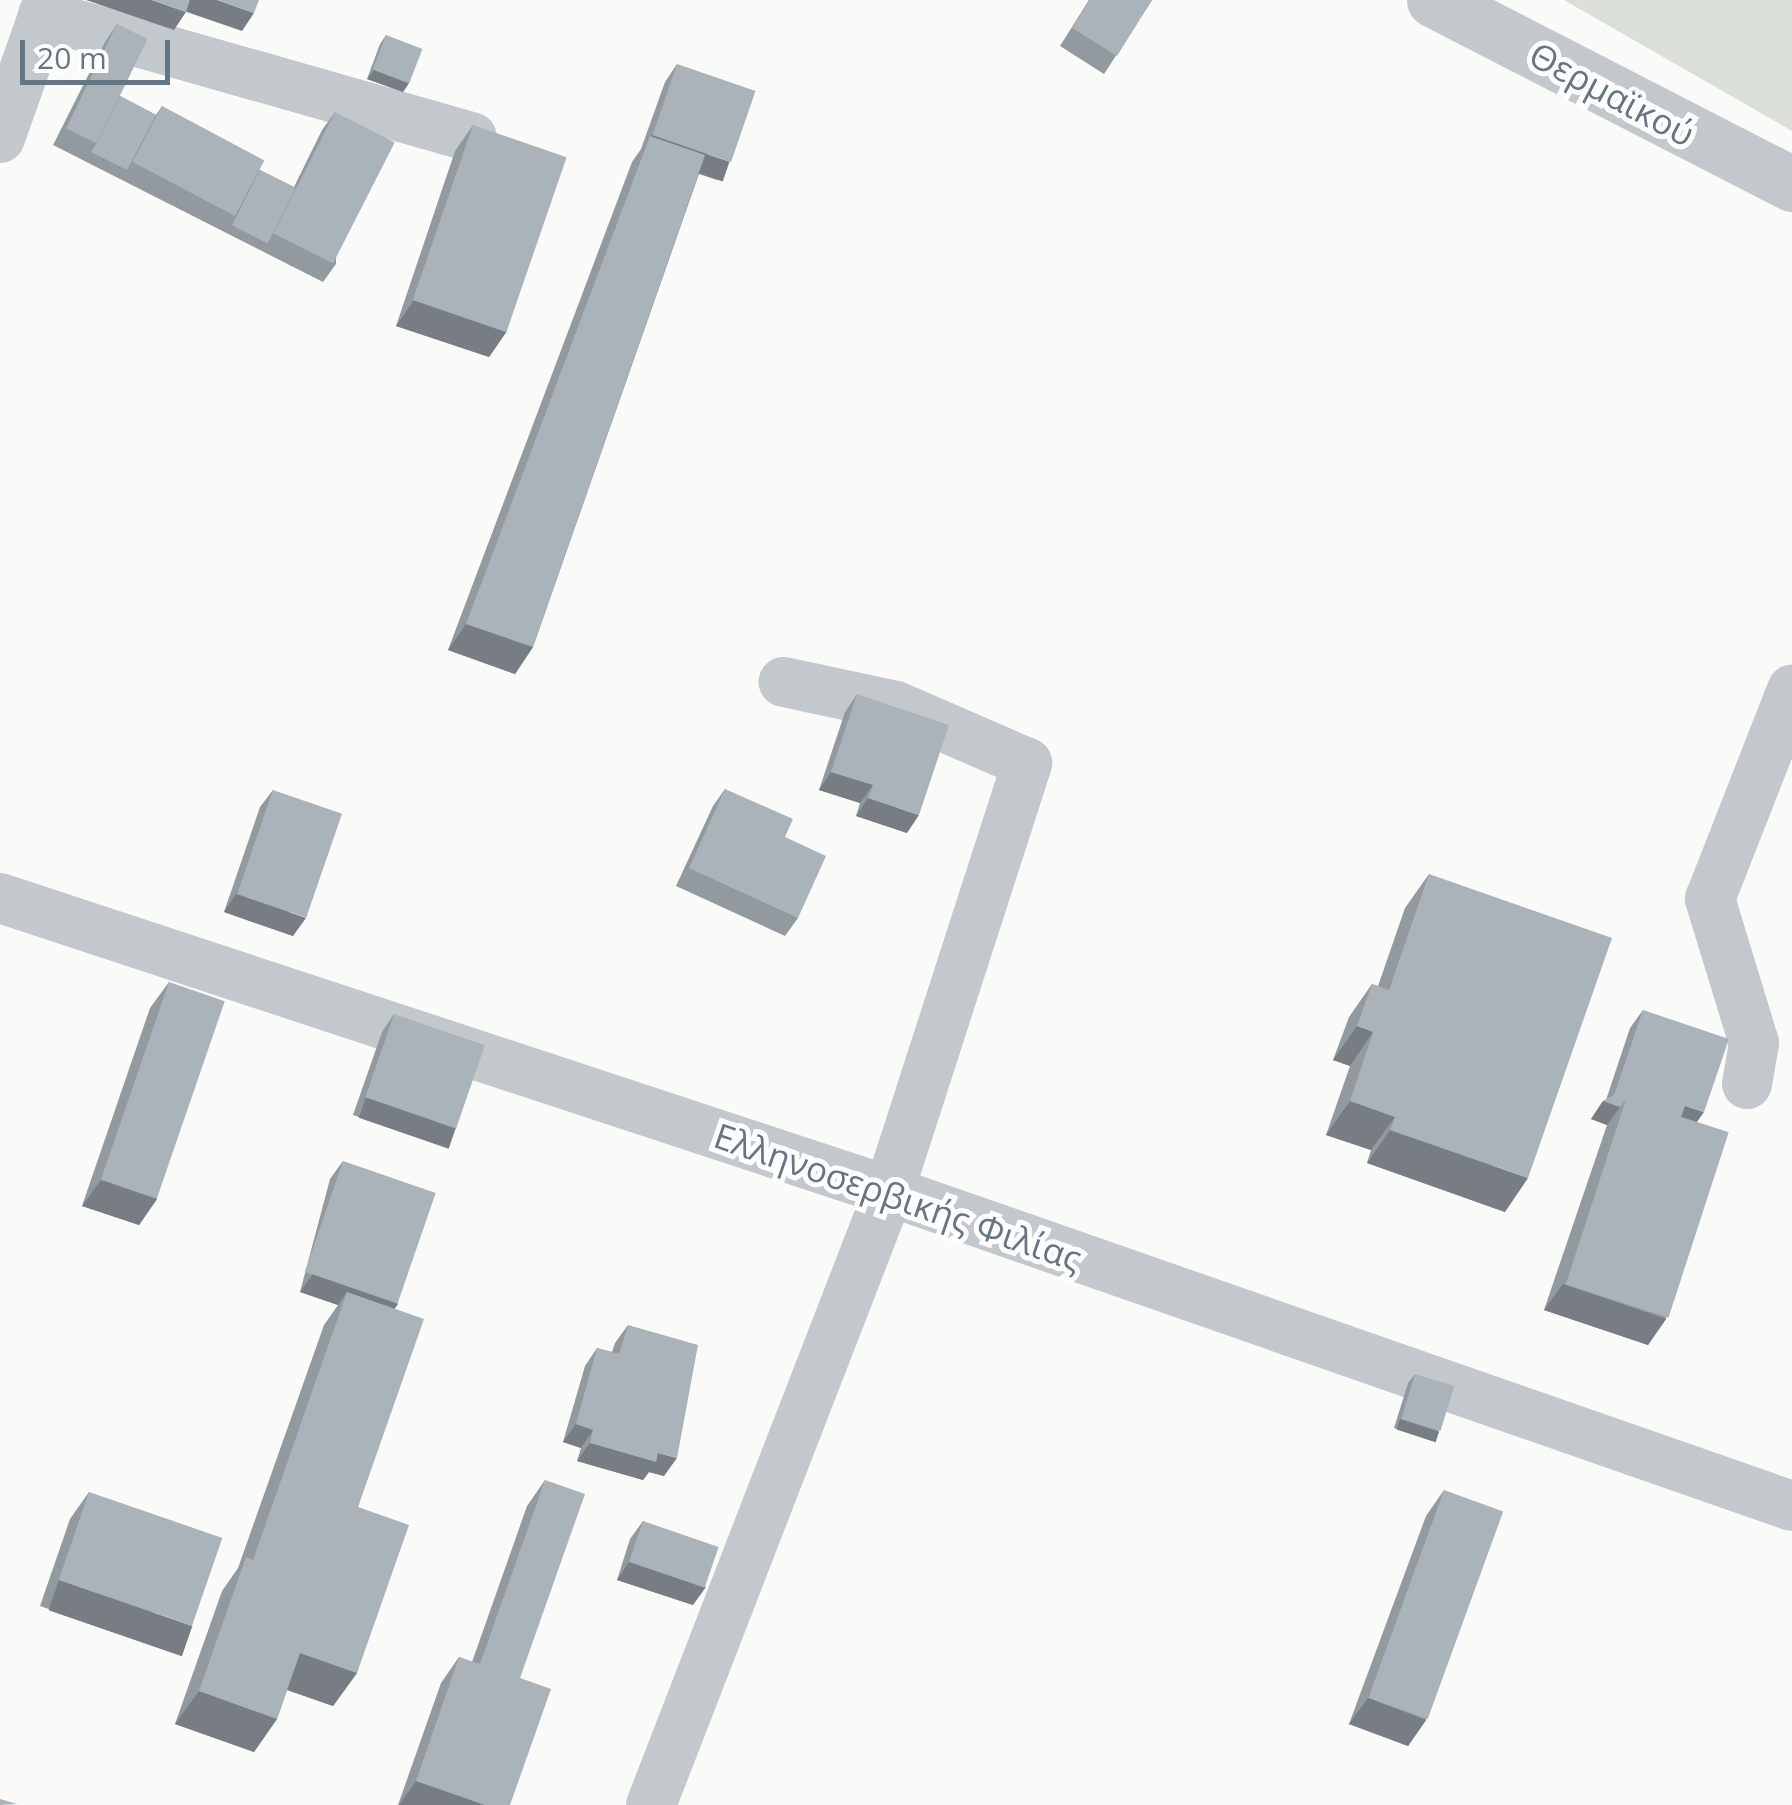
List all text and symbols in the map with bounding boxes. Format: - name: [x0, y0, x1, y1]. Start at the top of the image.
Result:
- scale bar: [25, 20, 175, 82]
- street label: Θερμαϊκού: [1522, 33, 1702, 155]
- text: 20 m: [37, 37, 107, 78]
- street label: Ελληνοσερβικής Φιλίας: [709, 1114, 1087, 1280]

